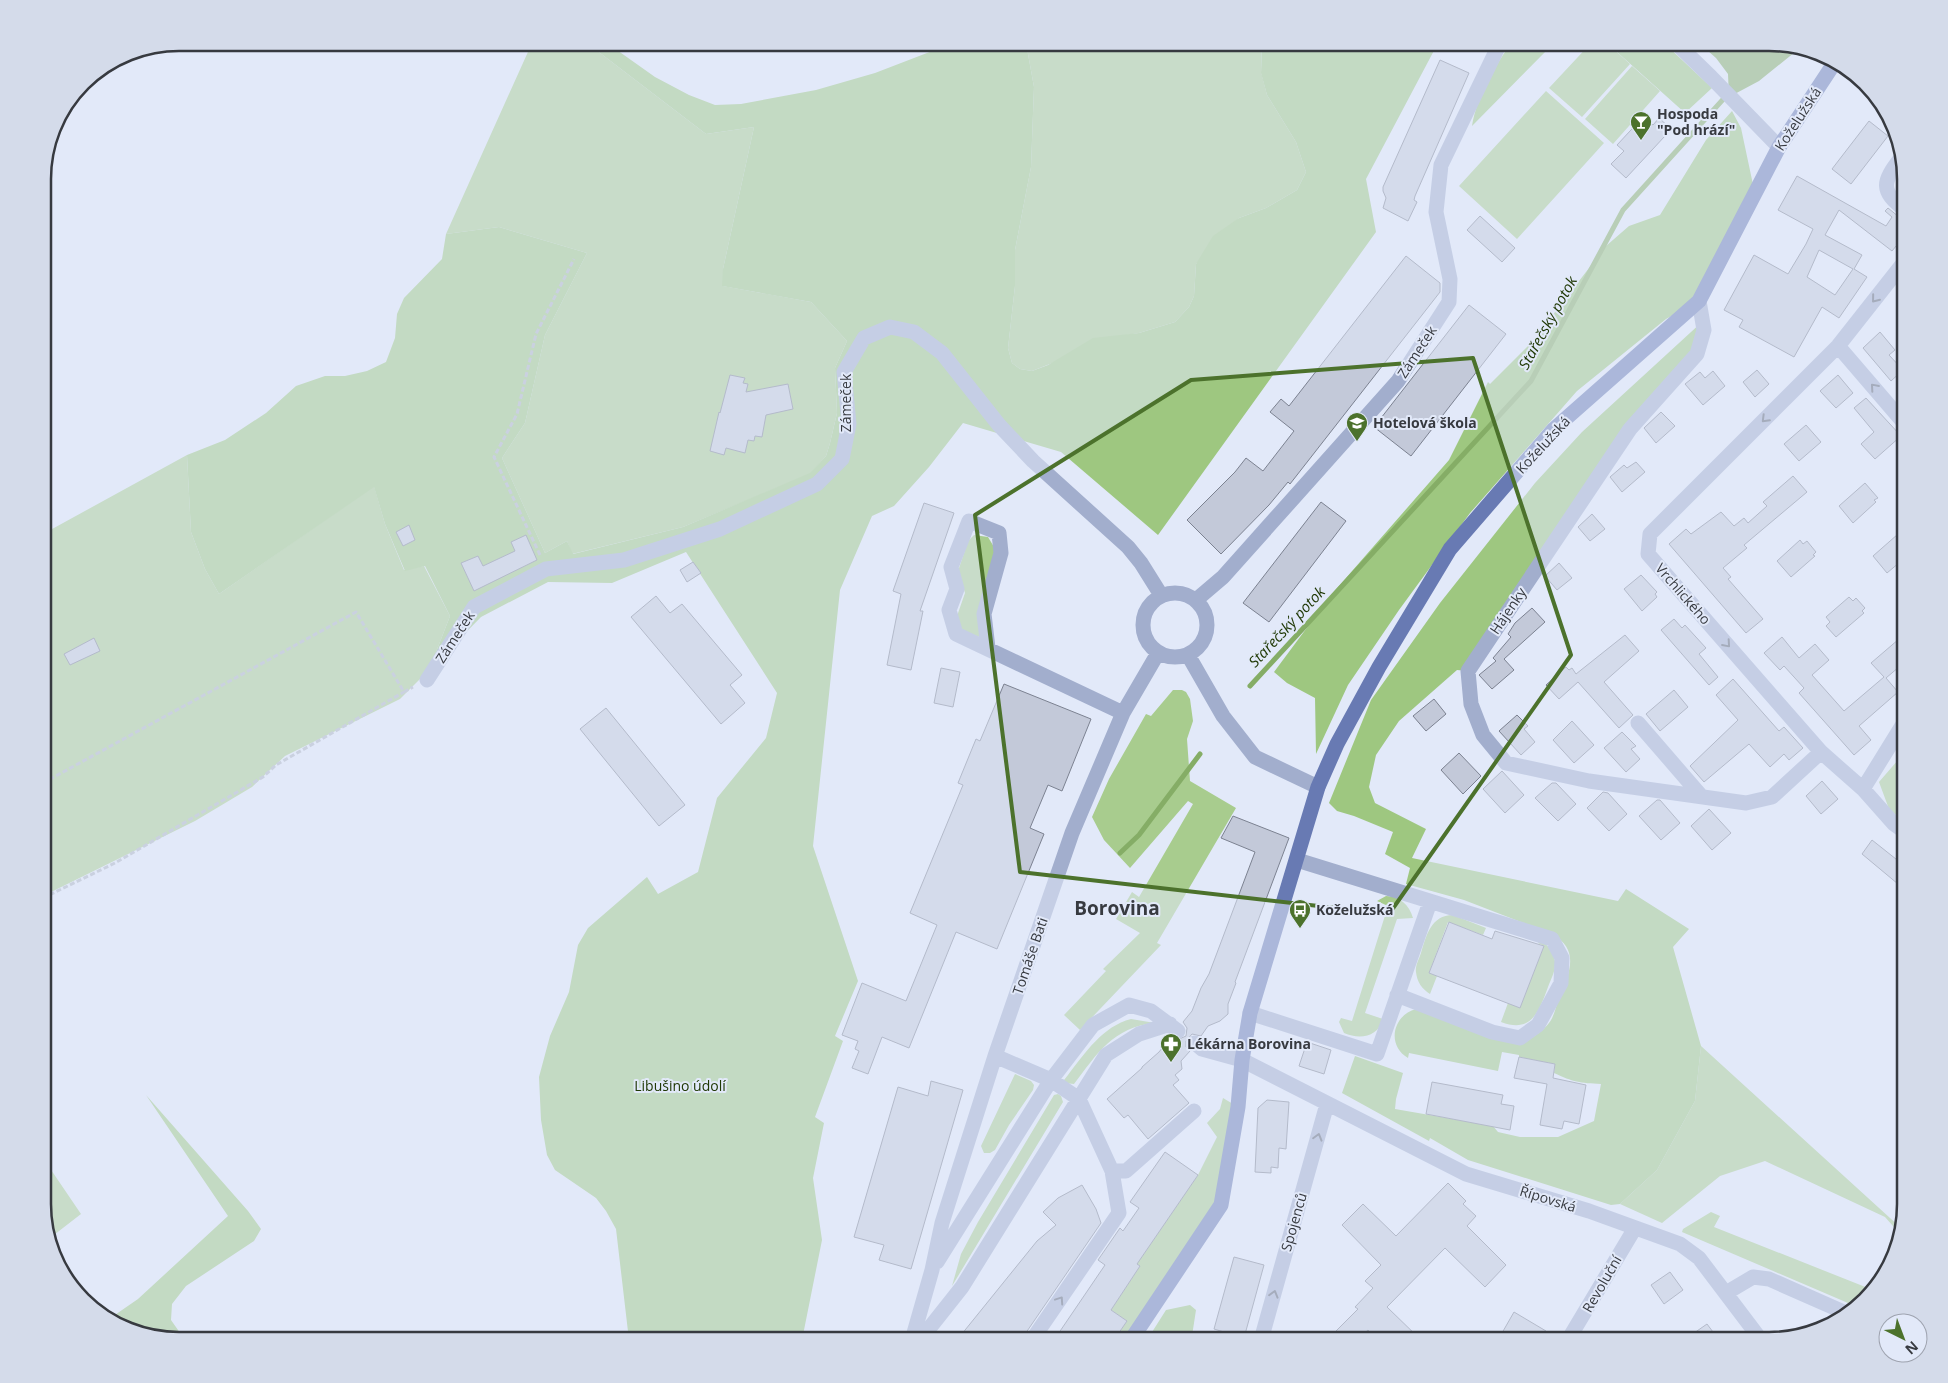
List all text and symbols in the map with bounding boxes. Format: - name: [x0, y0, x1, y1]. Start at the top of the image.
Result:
- street label: Koželužská: [1770, 83, 1825, 154]
- place label: Hospoda "Pod hrází": [1657, 104, 1735, 139]
- bar icon: Hospoda "Pod hrází": [1629, 110, 1653, 141]
- water label: Stařečský potok: [1513, 272, 1581, 373]
- one-way arrow: [1872, 294, 1881, 303]
- street label: Zámeček: [1393, 321, 1441, 381]
- street label: Zámeček: [836, 373, 855, 432]
- one-way arrow: [1870, 384, 1879, 393]
- school or university icon: Hotelová škola: [1345, 411, 1369, 442]
- street label: Koželužská: [1511, 412, 1574, 477]
- place label: Hotelová škola: [1373, 413, 1477, 432]
- one-way arrow: [1762, 413, 1771, 422]
- street label: Vrchlického: [1651, 559, 1715, 628]
- water label: Stařečský potok: [1244, 581, 1329, 671]
- street label: Hájenky: [1485, 583, 1531, 638]
- street label: Zámeček: [431, 606, 479, 666]
- one-way arrow: [1721, 639, 1730, 648]
- district label: Borovina: [1074, 895, 1160, 921]
- bus stop icon: Koželužská: [1288, 898, 1312, 929]
- place label: Koželužská: [1316, 900, 1393, 919]
- street label: Tomáše Bati: [1007, 915, 1052, 997]
- pharmacy icon: Lékárna Borovina: [1159, 1032, 1183, 1063]
- place label: Lékárna Borovina: [1187, 1034, 1311, 1053]
- park label: Libušino údolí: [634, 1076, 726, 1095]
- one-way arrow: [1312, 1133, 1322, 1142]
- street label: Řípovská: [1518, 1181, 1579, 1216]
- street label: Spojenců: [1276, 1190, 1311, 1253]
- street label: Revoluční: [1578, 1251, 1626, 1316]
- one-way arrow: [1268, 1289, 1279, 1298]
- one-way arrow: [1054, 1296, 1063, 1306]
- north arrow: [1878, 1313, 1928, 1363]
- text: N: [1901, 1337, 1923, 1359]

